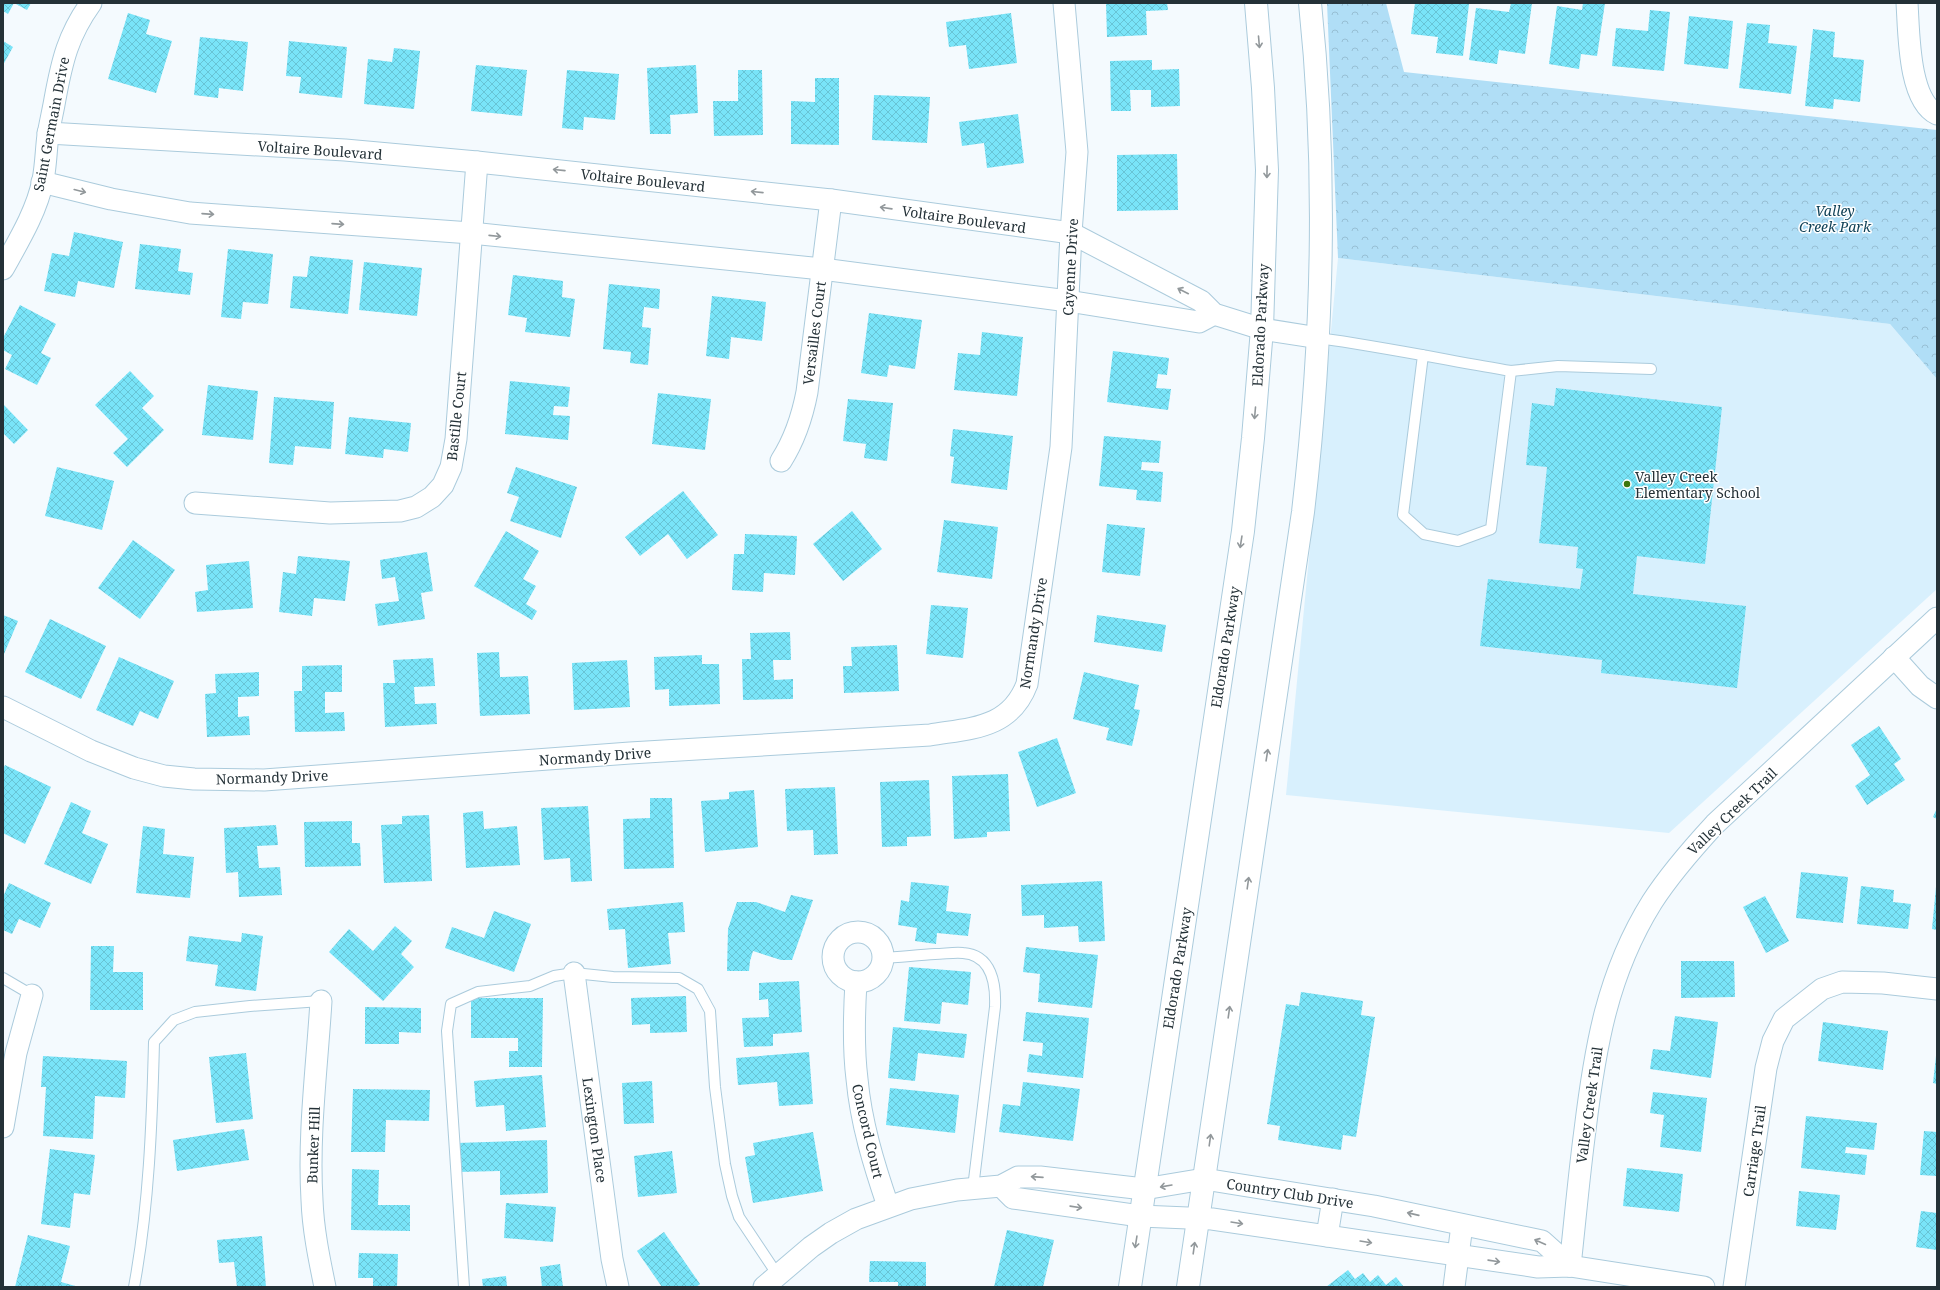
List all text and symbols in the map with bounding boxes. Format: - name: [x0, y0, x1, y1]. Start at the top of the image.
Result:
- one-way arrow: [1255, 35, 1262, 48]
- street label: Saint Germain Drive: [29, 55, 73, 193]
- street label: Voltaire Boulevard: [257, 136, 383, 164]
- street label: Voltaire Boulevard: [580, 164, 707, 196]
- one-way arrow: [1263, 165, 1270, 178]
- one-way arrow: [553, 167, 566, 174]
- one-way arrow: [73, 188, 86, 195]
- one-way arrow: [751, 188, 764, 196]
- street label: Voltaire Boulevard: [901, 201, 1028, 237]
- park label: Valley Creek Park: [1799, 201, 1872, 236]
- one-way arrow: [880, 204, 893, 212]
- one-way arrow: [201, 211, 214, 218]
- street label: Cayenne Drive: [1058, 218, 1082, 316]
- one-way arrow: [331, 220, 344, 227]
- one-way arrow: [488, 232, 501, 239]
- street label: Eldorado Parkway: [1247, 263, 1273, 387]
- street label: Versailles Court: [798, 280, 830, 386]
- one-way arrow: [1177, 287, 1189, 294]
- street label: Bastille Court: [442, 370, 470, 462]
- one-way arrow: [1251, 406, 1258, 419]
- place label: Valley Creek Elementary School: [1635, 467, 1761, 502]
- marker: Valley Creek Elementary School: [1622, 479, 1632, 489]
- one-way arrow: [1237, 536, 1245, 549]
- street label: Normandy Drive: [1015, 576, 1051, 690]
- street label: Eldorado Parkway: [1206, 585, 1244, 709]
- street label: Normandy Drive: [538, 743, 652, 769]
- one-way arrow: [1263, 748, 1271, 761]
- street label: Valley Creek Trail: [1683, 763, 1781, 859]
- street label: Normandy Drive: [215, 766, 329, 788]
- one-way arrow: [1244, 877, 1252, 890]
- street label: Eldorado Parkway: [1158, 906, 1196, 1030]
- one-way arrow: [1225, 1006, 1233, 1019]
- street label: Valley Creek Trail: [1571, 1045, 1607, 1165]
- street label: Lexington Place: [578, 1076, 612, 1184]
- street label: Concord Court: [848, 1082, 888, 1180]
- street label: Carriage Trail: [1738, 1103, 1770, 1198]
- street label: Bunker Hill: [302, 1106, 324, 1184]
- one-way arrow: [1206, 1134, 1214, 1147]
- one-way arrow: [1031, 1174, 1044, 1181]
- street label: Country Club Drive: [1225, 1174, 1355, 1212]
- one-way arrow: [1160, 1182, 1173, 1190]
- one-way arrow: [1069, 1203, 1082, 1211]
- one-way arrow: [1407, 1209, 1420, 1217]
- one-way arrow: [1230, 1219, 1243, 1227]
- one-way arrow: [1132, 1235, 1140, 1248]
- one-way arrow: [1359, 1238, 1372, 1246]
- one-way arrow: [1534, 1238, 1546, 1245]
- one-way arrow: [1190, 1242, 1198, 1255]
- one-way arrow: [1487, 1257, 1500, 1265]

